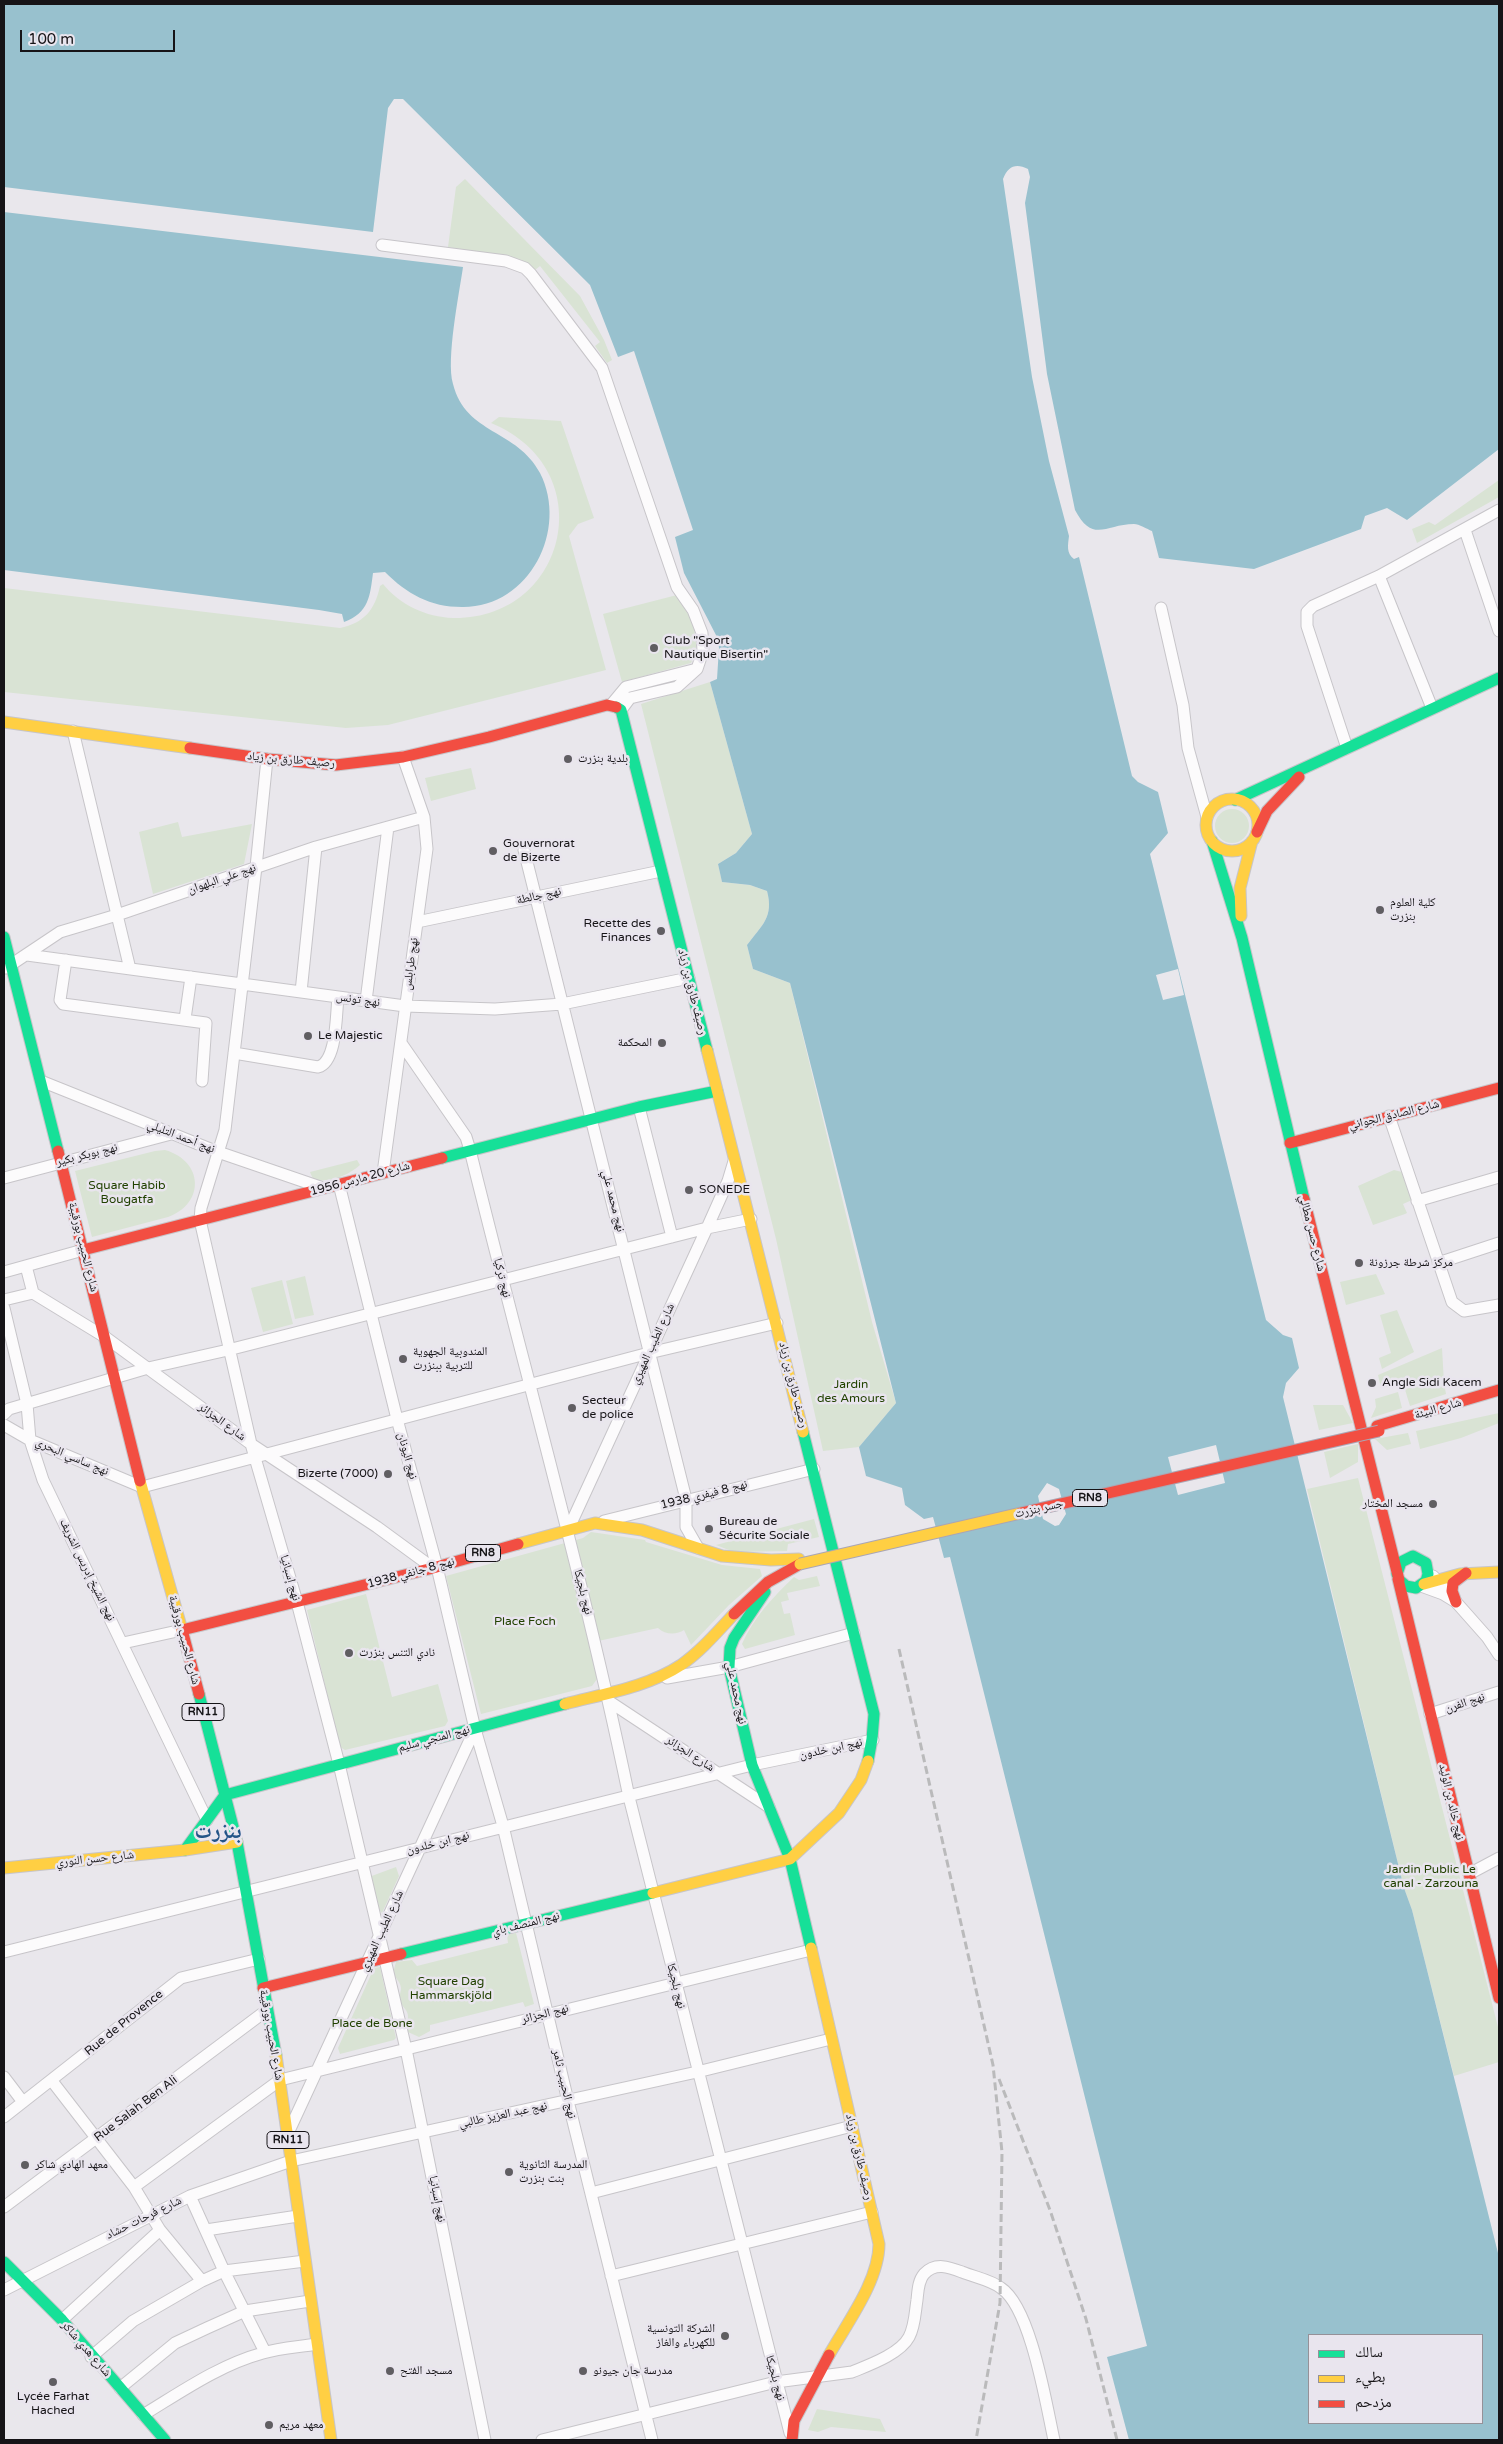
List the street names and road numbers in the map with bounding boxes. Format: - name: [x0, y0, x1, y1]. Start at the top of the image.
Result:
- street label: رصيف طارق بن زياد: [247, 749, 335, 771]
- street label: نهج علي البلهوان: [186, 861, 258, 897]
- street label: نهج جالطة: [515, 884, 563, 908]
- street label: نهج طرابلس: [400, 937, 422, 991]
- street label: رصيف طارق بن زياد: [674, 948, 710, 1036]
- street label: نهج تونس: [335, 990, 381, 1010]
- street label: شارع الصادق الجواني: [1347, 1097, 1441, 1133]
- street label: نهج أحمد التليلي: [145, 1117, 217, 1157]
- street label: نهج بوبكر بكير: [55, 1140, 119, 1170]
- street label: شارع 20 مارس 1956: [309, 1159, 411, 1199]
- street label: نهج محمد علي: [598, 1168, 628, 1234]
- street label: شارع حسن مطالي: [1296, 1193, 1328, 1273]
- street label: شارع الحبيب بورقيبة: [65, 1201, 101, 1293]
- street label: نهج تركيا: [490, 1257, 514, 1299]
- street label: شارع الطيب المهيري: [628, 1301, 678, 1387]
- street label: رصيف طارق بن زياد: [775, 1341, 811, 1429]
- street label: شارع البيئة: [1413, 1395, 1463, 1423]
- street label: شارع الجزائر: [195, 1400, 249, 1444]
- street label: نهج اليونان: [394, 1431, 420, 1481]
- street label: نهج ساسي البحري: [33, 1435, 111, 1479]
- street label: نهج 8 فيفري 1938: [659, 1477, 749, 1513]
- road number: RN8: [1072, 1490, 1108, 1506]
- street label: جسر بنزرت: [1013, 1496, 1065, 1522]
- street label: نهج الشيخ إدريس الشريف: [56, 1517, 118, 1623]
- road number: RN8: [466, 1545, 500, 1562]
- street label: نهج إسبانيا: [277, 1553, 303, 1603]
- street label: نهج 8 جانفي 1938: [366, 1554, 456, 1592]
- street label: نهج بلجيكا: [570, 1568, 596, 1616]
- street label: شارع الحبيب بورقيبة: [165, 1594, 203, 1686]
- street label: نهج محمد علي: [722, 1660, 750, 1726]
- street label: نهج الفرن: [1443, 1690, 1487, 1716]
- road number: RN11: [182, 1704, 224, 1720]
- street label: نهج المنجي سليم: [397, 1723, 471, 1755]
- street label: شارع الجزائر: [663, 1733, 717, 1775]
- street label: نهج ابن خلدون: [798, 1735, 864, 1763]
- street label: نهج خالد بن الوليد: [1435, 1762, 1467, 1842]
- street label: نهج ابن خلدون: [405, 1828, 471, 1858]
- street label: شارع حسن النوري: [55, 1848, 135, 1870]
- street label: شارع الطيب المهيري: [357, 1888, 407, 1974]
- street label: نهج المنصف باي: [491, 1909, 561, 1939]
- street label: نهج بلجيكا: [663, 1962, 689, 2010]
- street label: Rue de Provence: [82, 1987, 166, 2059]
- street label: شارع الحبيب بورقيبة: [256, 1988, 286, 2082]
- street label: نهج الجزائر: [520, 2001, 570, 2027]
- street label: نهج الحبيب ثامر: [549, 2048, 579, 2120]
- street label: Rue Salah Ben Ali: [92, 2073, 180, 2145]
- street label: نهج عبد العزيز طالبي: [458, 2099, 548, 2131]
- street label: رصيف طارق بن زياد: [842, 2113, 876, 2201]
- road number: RN11: [267, 2132, 309, 2148]
- street label: نهج إسبانيا: [425, 2175, 449, 2223]
- street label: شارع فرحات حشاد: [104, 2193, 184, 2243]
- street label: شارع هدي شاكر: [58, 2318, 114, 2380]
- street label: نهج بلجيكا: [762, 2354, 788, 2402]

